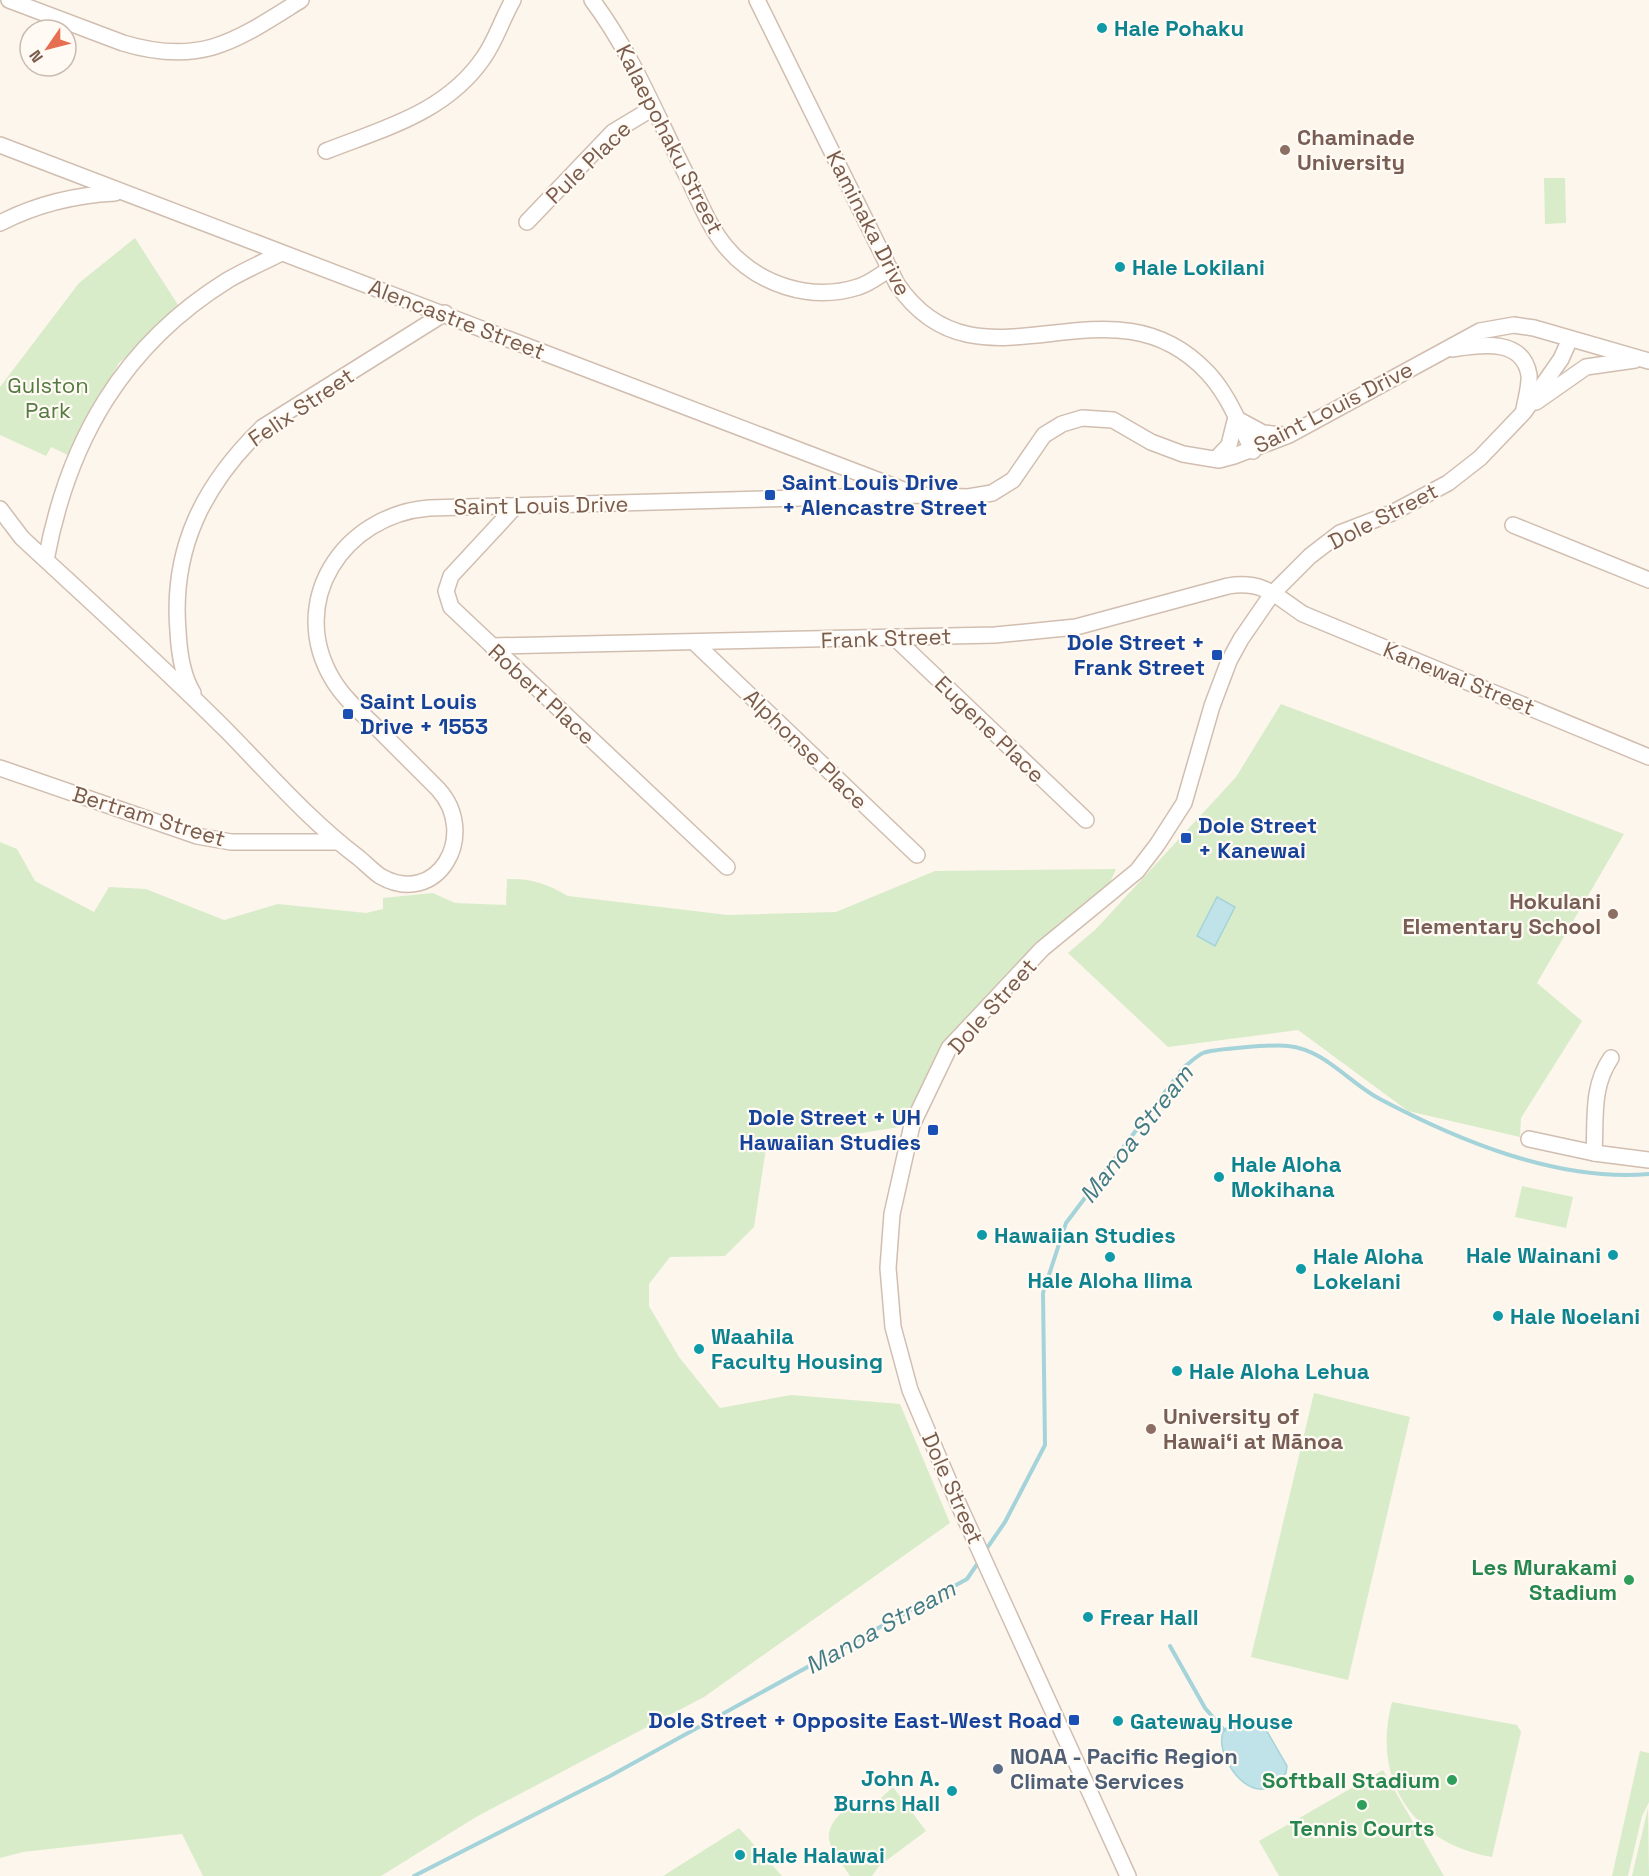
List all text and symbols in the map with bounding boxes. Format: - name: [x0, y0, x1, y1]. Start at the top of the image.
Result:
- place label: Hale Pohaku: [1114, 14, 1244, 42]
- north arrow: [18, 18, 78, 78]
- marker: Hale Pohaku: [1095, 21, 1109, 35]
- street label: Kalaepohaku Street: [610, 40, 730, 238]
- text: N: [24, 46, 48, 67]
- street label: Pule Place: [539, 114, 637, 210]
- place label: Chaminade University: [1297, 123, 1415, 176]
- marker: Chaminade University: [1278, 143, 1292, 157]
- street label: Kaminaka Drive: [820, 146, 918, 300]
- place label: Hale Lokilani: [1132, 253, 1265, 281]
- marker: Hale Lokilani: [1113, 260, 1127, 274]
- street label: Alencastre Street: [365, 272, 549, 366]
- street label: Saint Louis Drive: [1249, 355, 1417, 459]
- street label: Felix Street: [243, 361, 359, 453]
- park label: Gulston Park: [7, 371, 89, 424]
- place label: Saint Louis Drive + Alencastre Street: [782, 468, 987, 521]
- street label: Dole Street: [1323, 476, 1443, 556]
- marker: Saint Louis Drive + Alencastre Street: [763, 488, 777, 502]
- street label: Saint Louis Drive: [453, 489, 629, 521]
- street label: Frank Street: [820, 622, 952, 654]
- place label: Dole Street + Frank Street: [1067, 628, 1205, 681]
- street label: Kanewai Street: [1379, 635, 1539, 721]
- street label: Robert Place: [483, 637, 601, 751]
- marker: Dole Street + Frank Street: [1210, 648, 1224, 662]
- street label: Eugene Place: [929, 669, 1051, 789]
- street label: Alphonse Place: [738, 683, 874, 815]
- place label: Saint Louis Drive + 1553: [360, 687, 488, 740]
- marker: Saint Louis Drive + 1553: [341, 707, 355, 721]
- street label: Bertram Street: [69, 779, 229, 853]
- place label: Dole Street + Kanewai: [1198, 811, 1317, 864]
- marker: Dole Street + Kanewai: [1179, 831, 1193, 845]
- place label: Hokulani Elementary School: [1402, 887, 1601, 940]
- marker: Hokulani Elementary School: [1606, 907, 1620, 921]
- street label: Dole Street: [942, 952, 1042, 1060]
- water label: Manoa Stream: [1072, 1058, 1200, 1209]
- place label: Dole Street + UH Hawaiian Studies: [739, 1103, 921, 1156]
- marker: Dole Street + UH Hawaiian Studies: [926, 1123, 940, 1137]
- place label: Hale Aloha Mokihana: [1231, 1150, 1342, 1203]
- marker: Hale Aloha Mokihana: [1212, 1170, 1226, 1184]
- place label: Hawaiian Studies: [994, 1221, 1176, 1249]
- marker: Hawaiian Studies: [975, 1228, 989, 1242]
- place label: Hale Wainani: [1466, 1241, 1601, 1269]
- place label: Hale Aloha Lokelani: [1313, 1242, 1424, 1295]
- marker: Hale Wainani: [1606, 1248, 1620, 1262]
- marker: Hale Aloha Ilima: [1103, 1250, 1117, 1264]
- marker: Hale Aloha Lokelani: [1294, 1262, 1308, 1276]
- place label: Hale Aloha Ilima: [1027, 1266, 1193, 1294]
- place label: Hale Noelani: [1510, 1302, 1640, 1330]
- marker: Hale Noelani: [1491, 1309, 1505, 1323]
- place label: Waahila Faculty Housing: [711, 1322, 883, 1375]
- marker: Waahila Faculty Housing: [692, 1342, 706, 1356]
- place label: Hale Aloha Lehua: [1189, 1357, 1370, 1385]
- marker: Hale Aloha Lehua: [1170, 1364, 1184, 1378]
- place label: University of Hawaiʻi at Mānoa: [1163, 1402, 1344, 1455]
- marker: University of Hawaiʻi at Mānoa: [1144, 1422, 1158, 1436]
- street label: Dole Street: [916, 1428, 990, 1548]
- place label: Les Murakami Stadium: [1472, 1553, 1617, 1606]
- water label: Manoa Stream: [799, 1572, 962, 1681]
- marker: Les Murakami Stadium: [1622, 1573, 1636, 1587]
- place label: Frear Hall: [1100, 1603, 1199, 1631]
- marker: Frear Hall: [1081, 1610, 1095, 1624]
- place label: Dole Street + Opposite East-West Road: [648, 1706, 1062, 1734]
- place label: Gateway House: [1130, 1707, 1293, 1735]
- marker: Dole Street + Opposite East-West Road: [1067, 1713, 1081, 1727]
- marker: Gateway House: [1111, 1714, 1125, 1728]
- place label: NOAA - Pacific Region Climate Services: [1010, 1742, 1238, 1795]
- marker: NOAA - Pacific Region Climate Services: [991, 1762, 1005, 1776]
- place label: John A. Burns Hall: [834, 1764, 940, 1817]
- place label: Softball Stadium: [1262, 1766, 1440, 1794]
- marker: Softball Stadium: [1445, 1773, 1459, 1787]
- marker: John A. Burns Hall: [945, 1784, 959, 1798]
- marker: Tennis Courts: [1355, 1798, 1369, 1812]
- place label: Tennis Courts: [1289, 1814, 1435, 1842]
- place label: Hale Halawai: [752, 1841, 885, 1869]
- marker: Hale Halawai: [733, 1848, 747, 1862]

